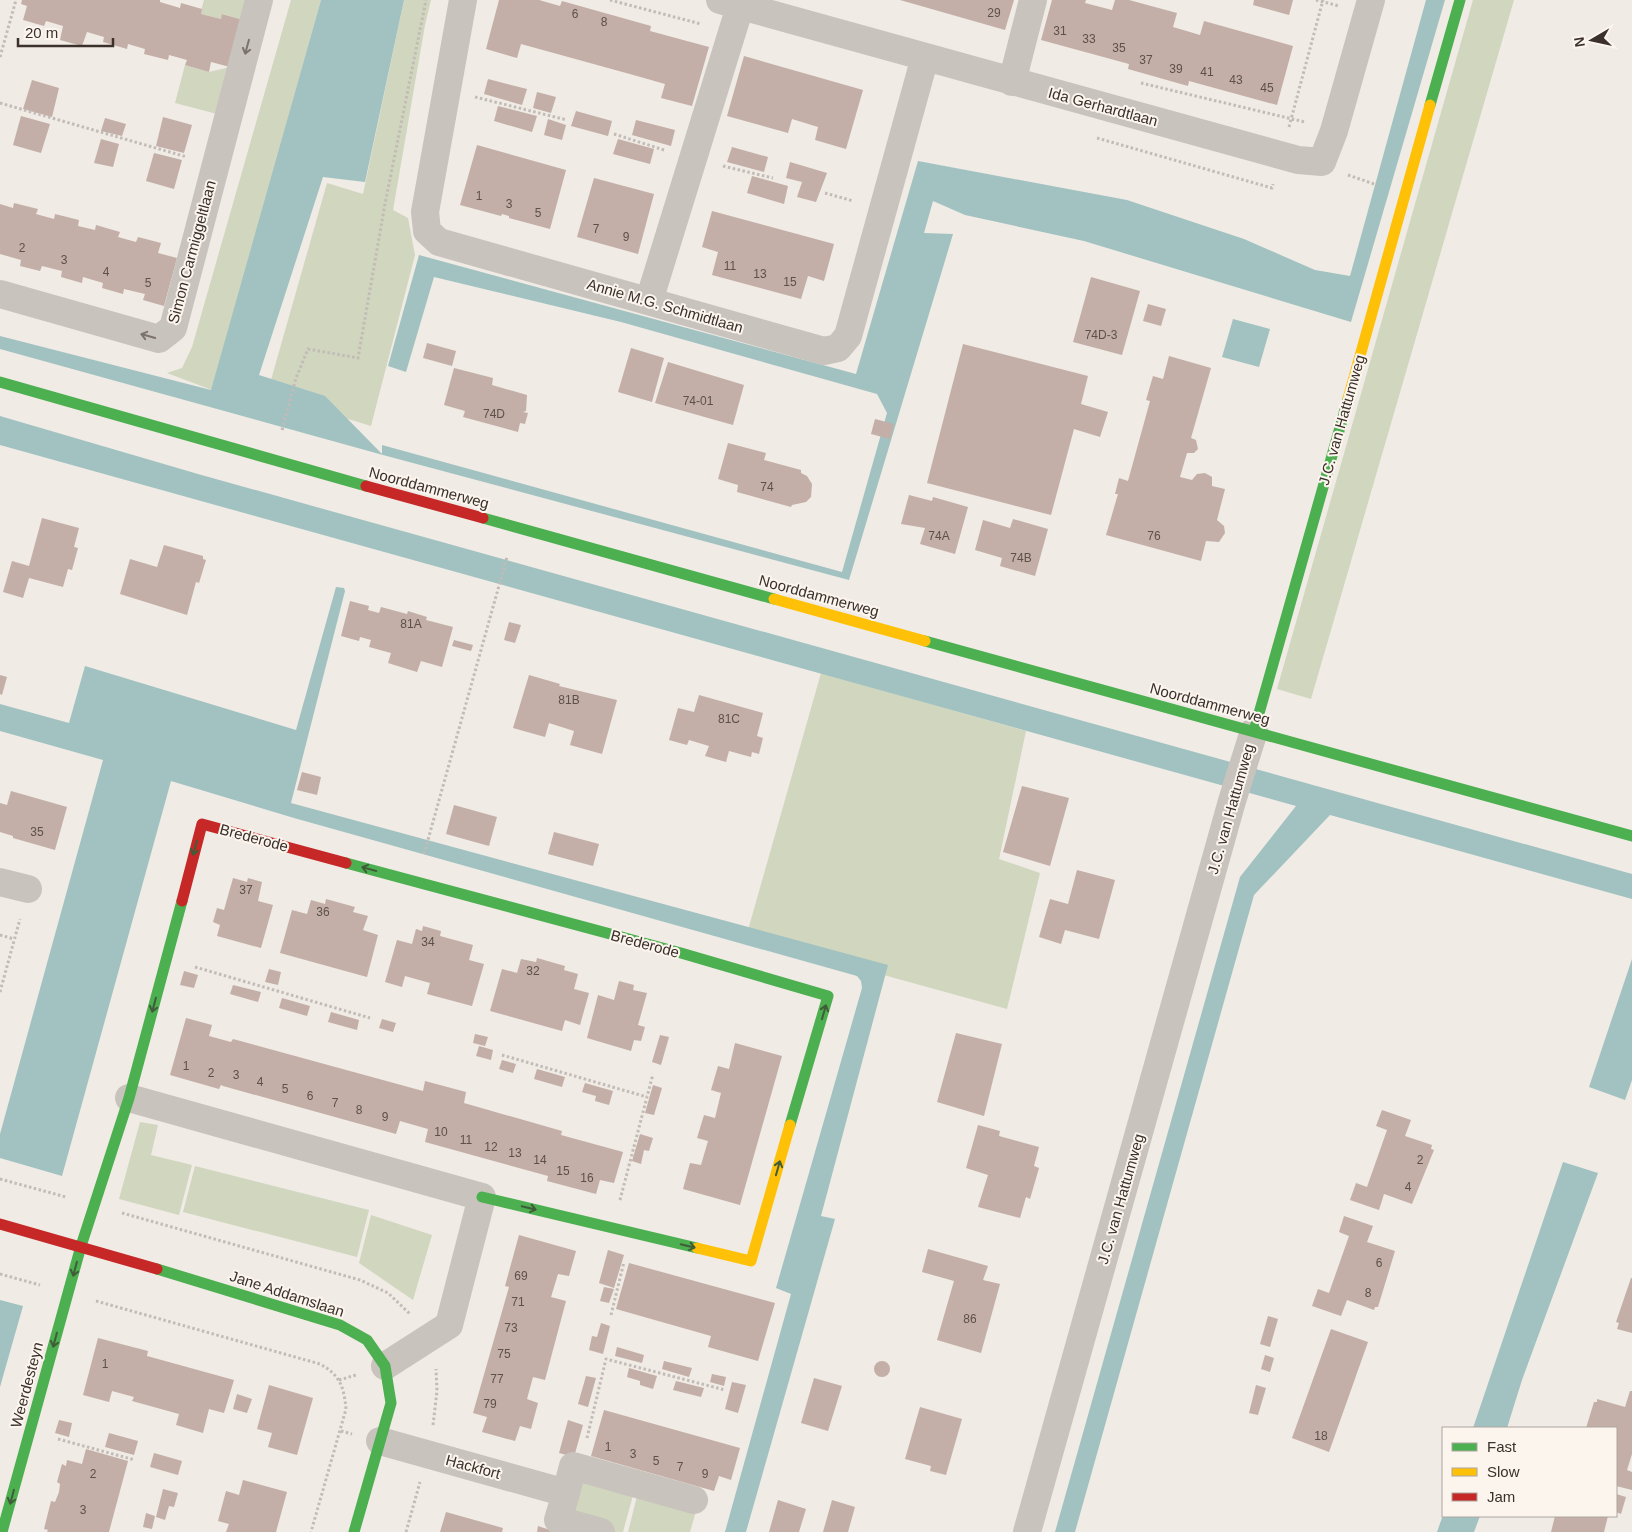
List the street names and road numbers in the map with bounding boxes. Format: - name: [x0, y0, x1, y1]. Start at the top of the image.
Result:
- street label: Ida Gerhardtlaan: [1047, 84, 1160, 129]
- street label: Simon Carmiggeltlaan: [164, 178, 219, 325]
- street label: Annie M.G. Schmidtlaan: [585, 275, 745, 336]
- street label: J.C. van Hattumweg: [1315, 353, 1368, 487]
- street label: Noorddammerweg: [367, 463, 491, 512]
- street label: Noorddammerweg: [757, 571, 881, 620]
- street label: Noorddammerweg: [1148, 679, 1272, 728]
- street label: J.C. van Hattumweg: [1204, 742, 1257, 876]
- street label: Brederode: [218, 820, 290, 855]
- street label: Brederode: [609, 926, 681, 961]
- street label: J.C. van Hattumweg: [1094, 1132, 1147, 1266]
- street label: Jane Addamslaan: [228, 1267, 346, 1320]
- street label: Weerdesteyn: [7, 1340, 46, 1430]
- street label: Hackfort: [444, 1451, 503, 1482]

